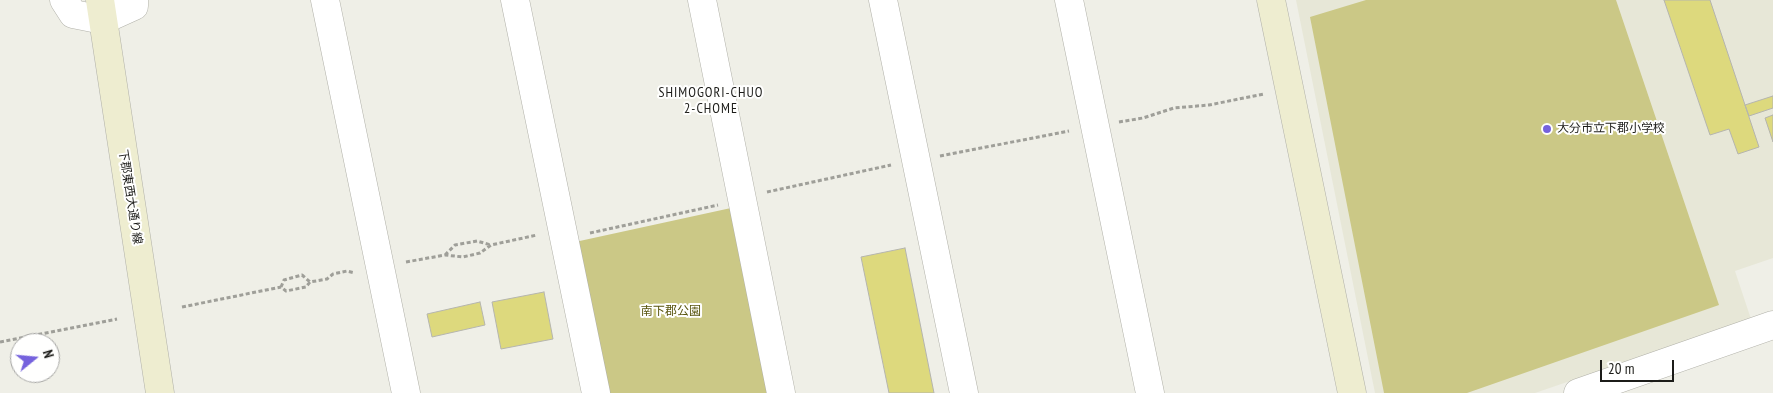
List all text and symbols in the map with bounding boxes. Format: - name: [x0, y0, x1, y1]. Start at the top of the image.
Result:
- district label: SHIMOGORI-CHUO 2-CHOME: [657, 85, 765, 118]
- place label: 大分市立下郡小学校: [1557, 122, 1665, 136]
- marker: 大分市立下郡小学校: [1541, 123, 1553, 135]
- street label: 下郡東西大通り線: [115, 148, 145, 246]
- park label: 南下郡公園: [641, 305, 701, 319]
- north arrow: [10, 333, 60, 383]
- text: N: [39, 348, 58, 360]
- scale bar: [1603, 350, 1677, 382]
- text: 20 m: [1608, 359, 1634, 378]

